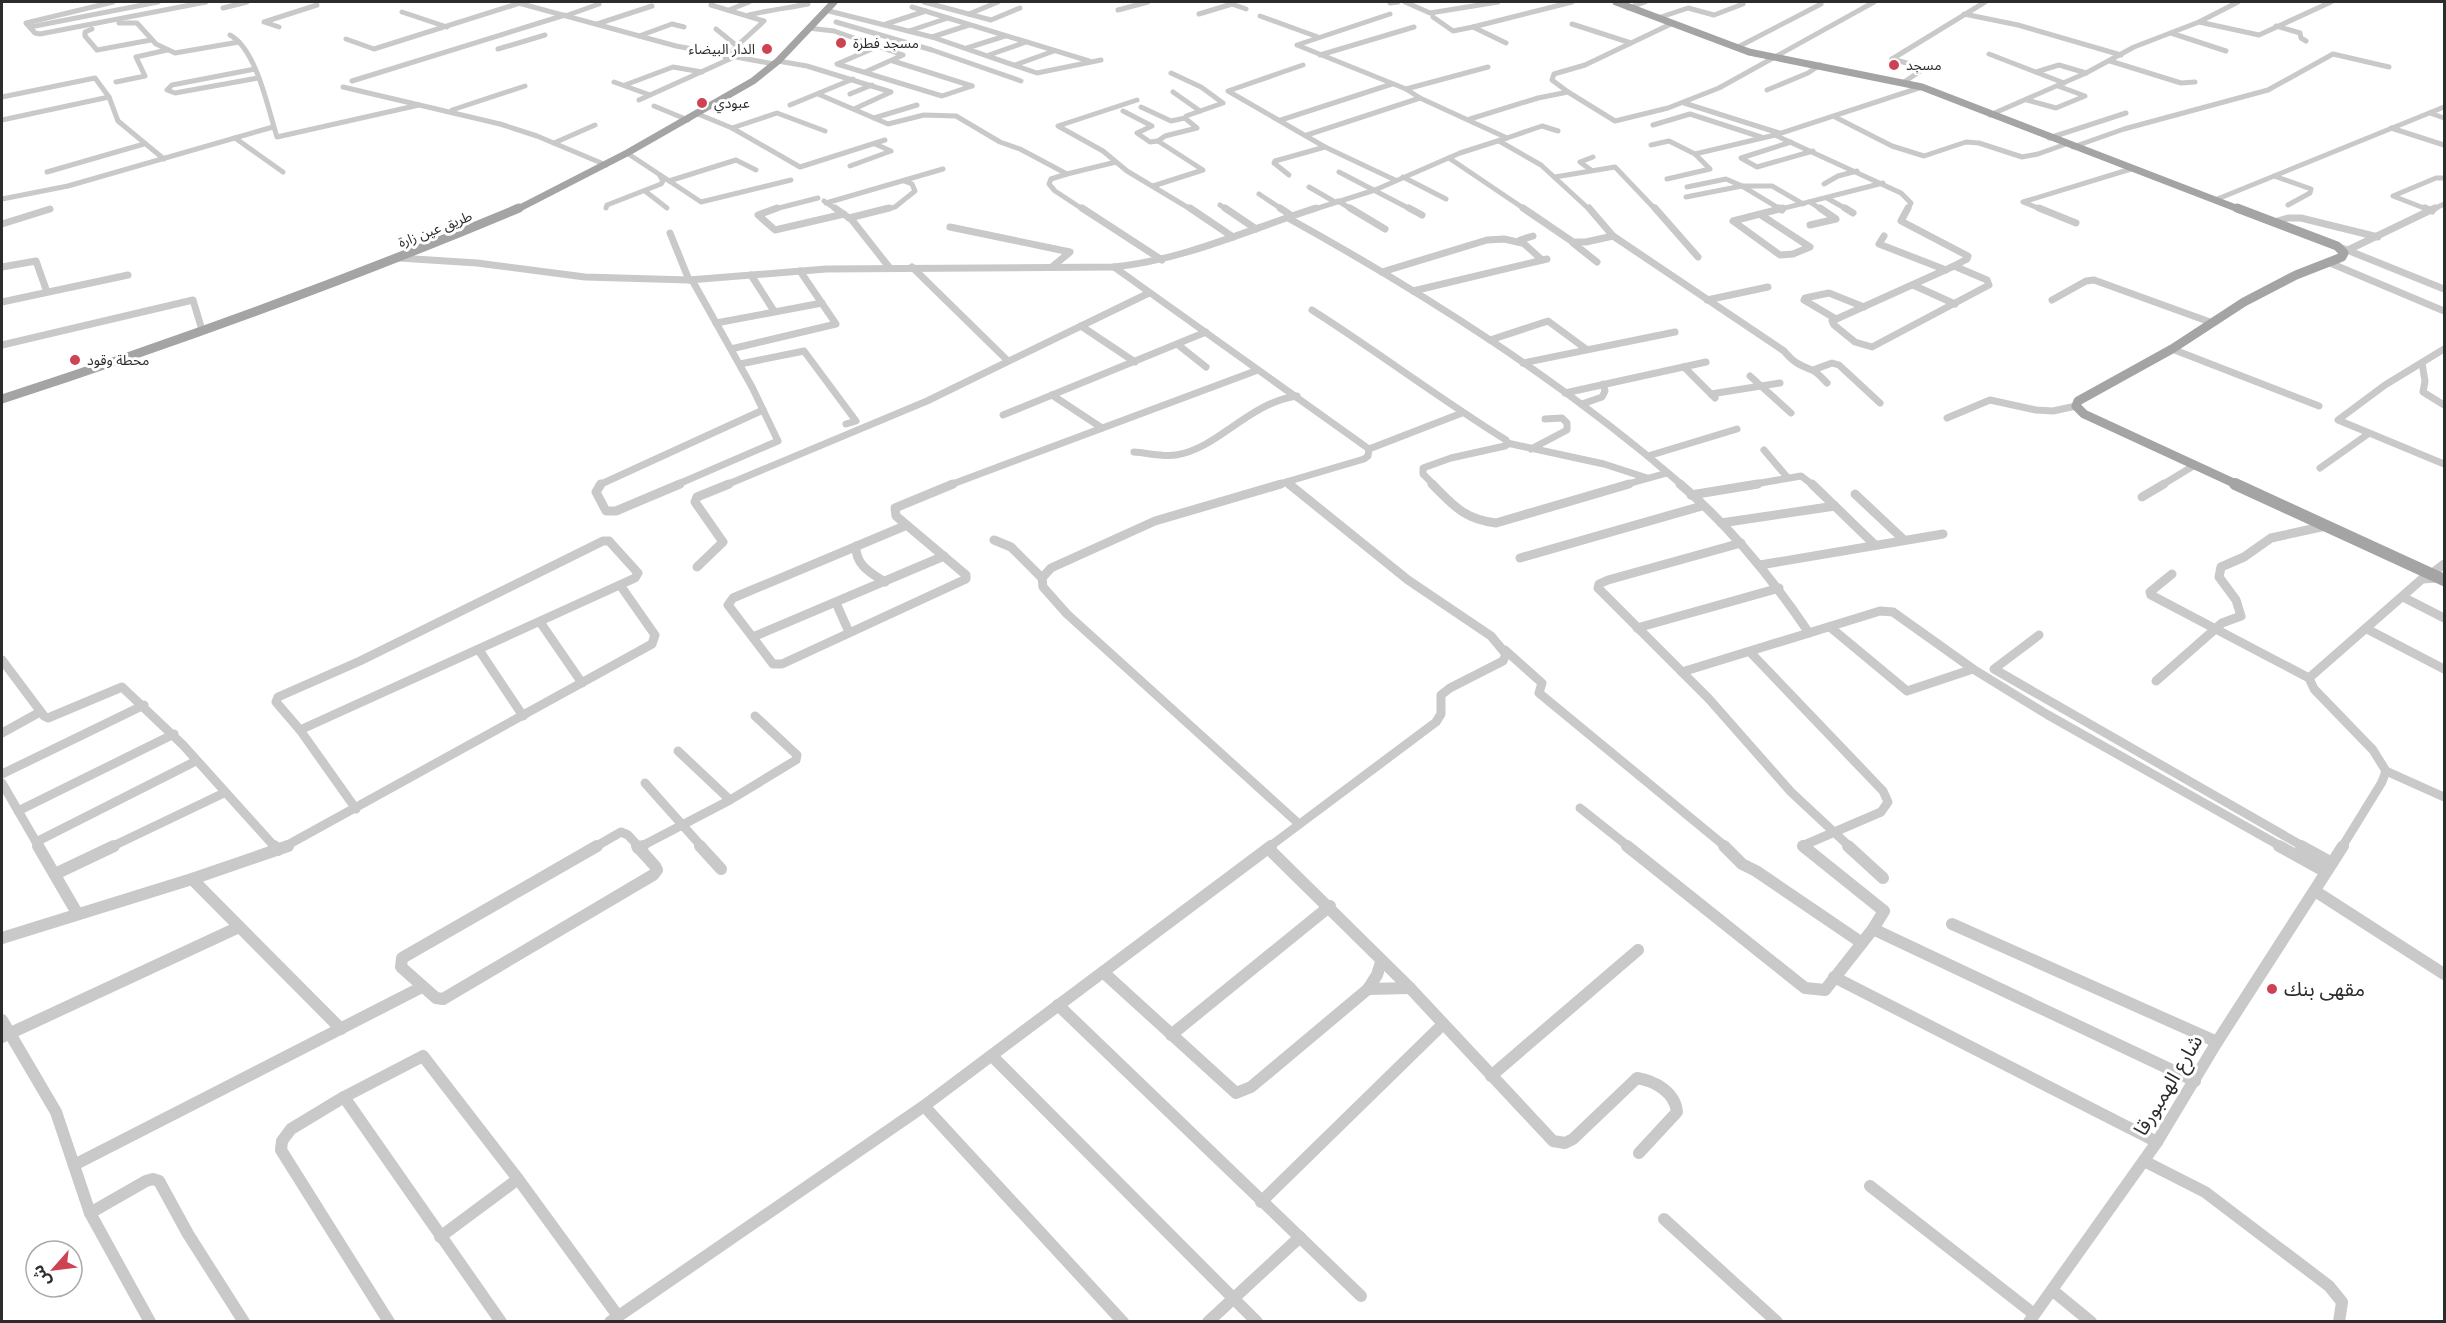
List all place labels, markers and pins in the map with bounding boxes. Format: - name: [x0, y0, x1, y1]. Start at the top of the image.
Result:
- place label: مسجد فطرة: [853, 35, 919, 52]
- marker: مسجد فطرة: [834, 36, 848, 50]
- place label: الدار البيضاء: [689, 41, 755, 58]
- marker: الدار البيضاء: [760, 42, 774, 56]
- place label: مسجد: [1906, 57, 1942, 74]
- marker: مسجد: [1887, 58, 1901, 72]
- place label: عبودي: [714, 95, 750, 114]
- marker: عبودي: [695, 96, 709, 110]
- place label: محطة وقود: [87, 352, 149, 369]
- marker: محطة وقود: [68, 353, 82, 367]
- place label: مقهى بنك: [2284, 977, 2365, 1001]
- marker: مقهى بنك: [2265, 982, 2279, 996]

